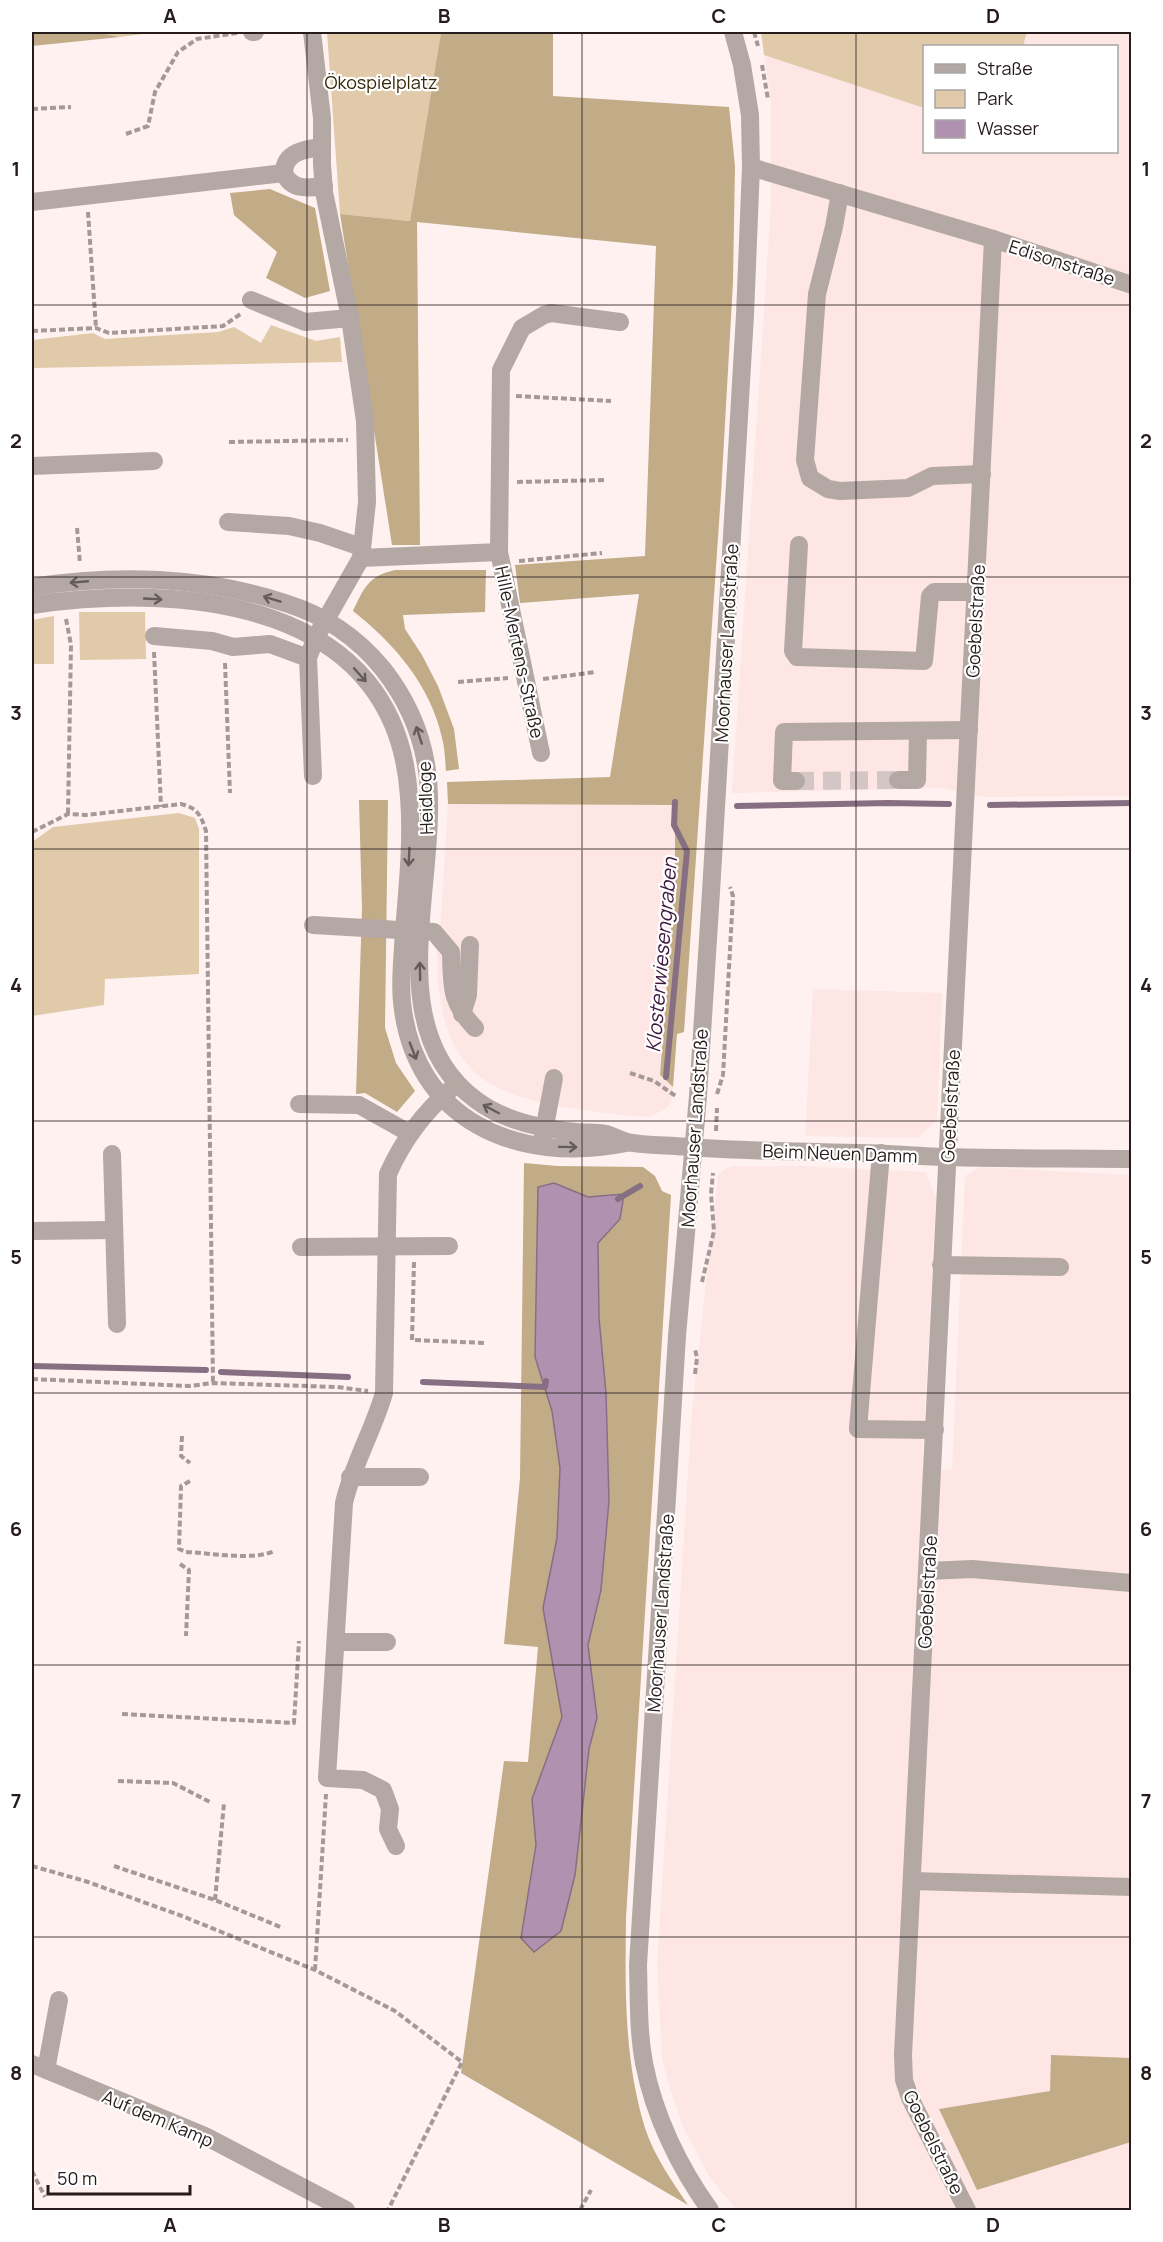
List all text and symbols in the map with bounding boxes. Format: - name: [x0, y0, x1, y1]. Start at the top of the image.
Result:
- text: A: [163, 2, 177, 29]
- text: B: [438, 2, 451, 29]
- text: C: [712, 2, 726, 29]
- text: D: [986, 2, 1000, 29]
- legend: [923, 45, 1118, 153]
- text: Straße: [977, 56, 1033, 80]
- park label: Ökospielplatz: [325, 70, 437, 94]
- text: Park: [977, 86, 1014, 110]
- text: Wasser: [977, 116, 1039, 140]
- text: 1: [12, 155, 20, 182]
- text: 1: [1142, 155, 1150, 182]
- street label: Edisonstraße: [1006, 234, 1118, 290]
- text: 2: [10, 427, 22, 454]
- text: 2: [1140, 427, 1152, 454]
- street label: Moorhauser Landstraße: [709, 543, 743, 743]
- street label: Hille-Mertens-Straße: [490, 564, 550, 740]
- street label: Goebelstraße: [960, 564, 990, 678]
- one-way arrow: [69, 577, 89, 588]
- one-way arrow: [142, 593, 162, 604]
- one-way arrow: [263, 593, 282, 604]
- one-way arrow: [354, 667, 367, 683]
- text: 3: [10, 699, 22, 726]
- text: 3: [1140, 699, 1152, 726]
- one-way arrow: [412, 726, 423, 745]
- street label: Heidloge: [412, 761, 438, 835]
- one-way arrow: [403, 847, 414, 867]
- water label: Klosterwiesengraben: [639, 855, 683, 1054]
- one-way arrow: [414, 961, 426, 981]
- text: 4: [10, 971, 22, 998]
- text: 4: [1140, 971, 1152, 998]
- street label: Moorhauser Landstraße: [675, 1028, 713, 1228]
- one-way arrow: [408, 1041, 419, 1059]
- street label: Goebelstraße: [935, 1049, 965, 1163]
- one-way arrow: [482, 1103, 500, 1114]
- street label: Beim Neuen Damm: [762, 1138, 918, 1168]
- one-way arrow: [557, 1142, 577, 1153]
- text: 5: [10, 1243, 22, 1270]
- text: 5: [1140, 1243, 1152, 1270]
- street label: Moorhauser Landstraße: [641, 1513, 679, 1713]
- text: 6: [10, 1515, 22, 1542]
- text: 6: [1140, 1515, 1152, 1542]
- street label: Goebelstraße: [912, 1535, 942, 1649]
- text: 7: [11, 1787, 21, 1814]
- text: 7: [1141, 1787, 1151, 1814]
- text: 8: [10, 2059, 22, 2086]
- text: 8: [1140, 2059, 1152, 2086]
- street label: Auf dem Kamp: [99, 2084, 217, 2152]
- street label: Goebelstraße: [898, 2086, 970, 2198]
- scale bar: [48, 2158, 190, 2196]
- text: 50 m: [57, 2166, 97, 2190]
- text: A: [163, 2211, 177, 2238]
- text: B: [438, 2211, 451, 2238]
- text: C: [712, 2211, 726, 2238]
- text: D: [986, 2211, 1000, 2238]

